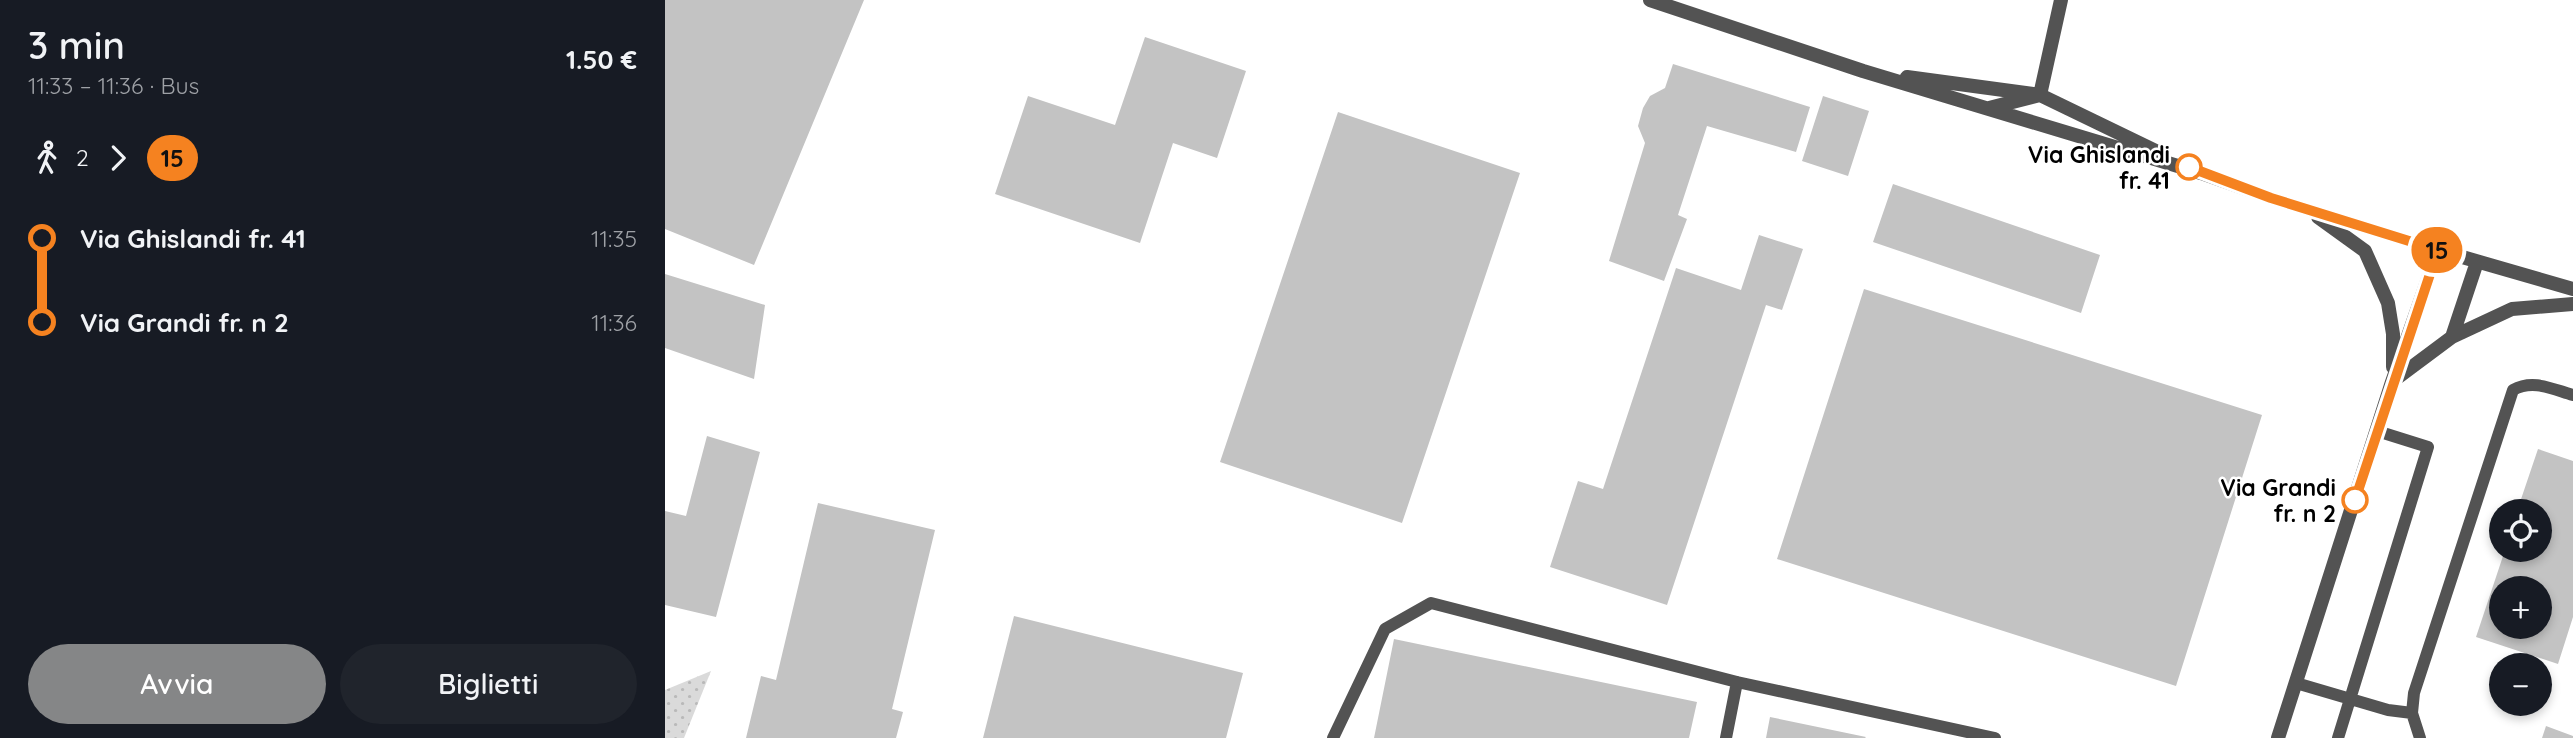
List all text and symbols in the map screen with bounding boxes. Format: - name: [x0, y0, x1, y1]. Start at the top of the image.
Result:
- text: 3 min: [28, 21, 125, 69]
- text: 1.50 €: [566, 43, 637, 76]
- text: 11:33 – 11:36 · Bus: [28, 71, 199, 100]
- icon: walk: [28, 139, 66, 177]
- icon: forward: [99, 139, 137, 177]
- place label: Via Ghislandi fr. 41: [2028, 140, 2170, 195]
- text: 2: [76, 143, 89, 172]
- text: 15: [161, 143, 184, 173]
- marker: Via Ghislandi fr. 41: [2176, 154, 2202, 180]
- text: Via Ghislandi fr. 41: [80, 222, 306, 255]
- text: 11:35: [591, 224, 637, 253]
- line badge: 15: [2405, 227, 2468, 273]
- text: 15: [2425, 235, 2449, 265]
- text: Via Grandi fr. n 2: [80, 306, 289, 339]
- text: 11:36: [591, 308, 637, 337]
- place label: Via Grandi fr. n 2: [2220, 473, 2336, 528]
- marker: Via Grandi fr. n 2: [2342, 487, 2368, 513]
- map controls: [2489, 499, 2552, 716]
- button: locate: [2489, 499, 2552, 562]
- button: +: [2489, 576, 2552, 639]
- button: Avvia: [28, 644, 326, 724]
- button: Biglietti: [340, 644, 637, 724]
- button: −: [2489, 653, 2552, 716]

